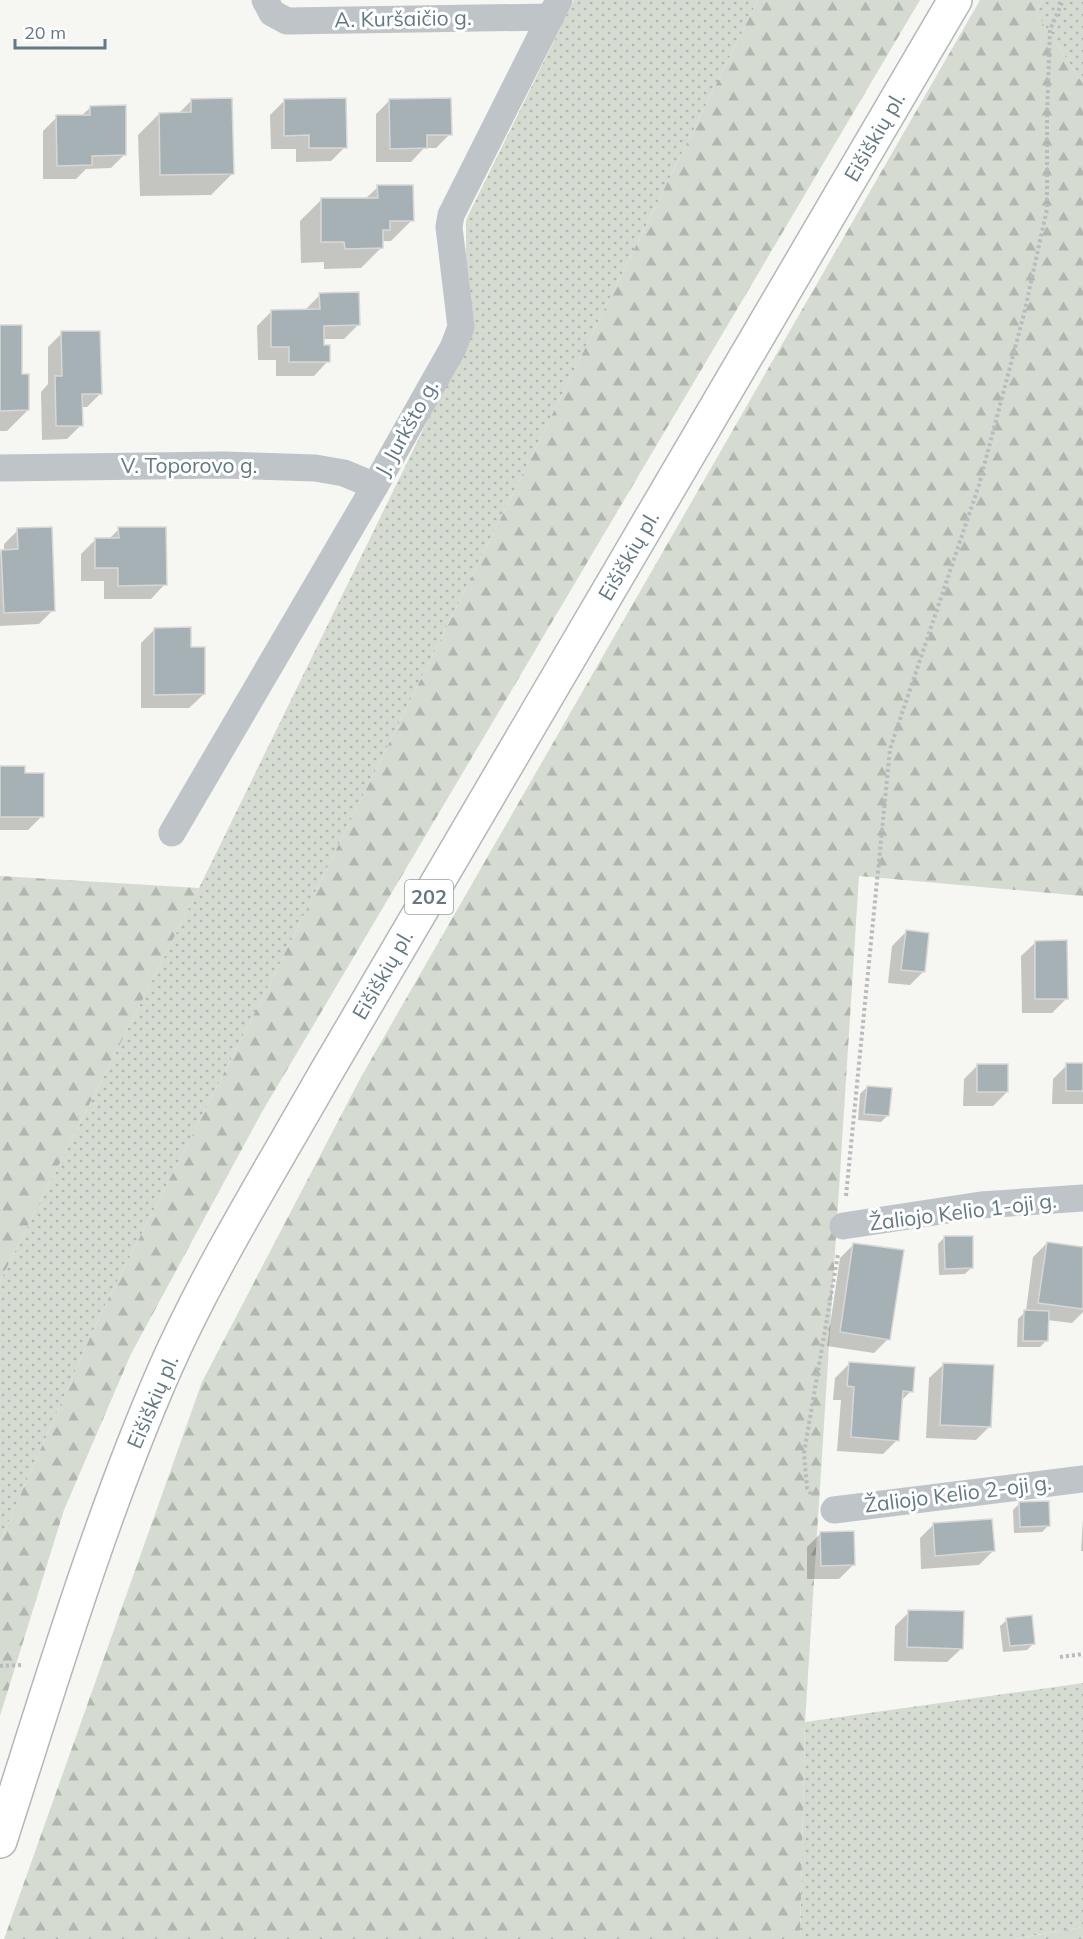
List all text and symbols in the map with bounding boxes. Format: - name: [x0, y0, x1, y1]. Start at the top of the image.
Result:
- street label: A. Kuršaičio g.: [334, 4, 472, 32]
- scale bar: [15, 12, 105, 50]
- text: 20 m: [24, 21, 66, 44]
- street label: Eišiškių pl.: [838, 87, 910, 186]
- street label: J. Jurkšto g.: [369, 375, 443, 480]
- street label: V. Toporovo g.: [121, 452, 257, 478]
- street label: Eišiškių pl.: [592, 506, 664, 605]
- road number: 202: [405, 880, 453, 914]
- street label: Eišiškių pl.: [346, 925, 418, 1024]
- street label: Žaliojo Kelio 1-oji g.: [868, 1187, 1058, 1235]
- street label: Eišiškių pl.: [121, 1351, 183, 1452]
- street label: Žaliojo Kelio 2-oji g.: [863, 1469, 1053, 1517]

